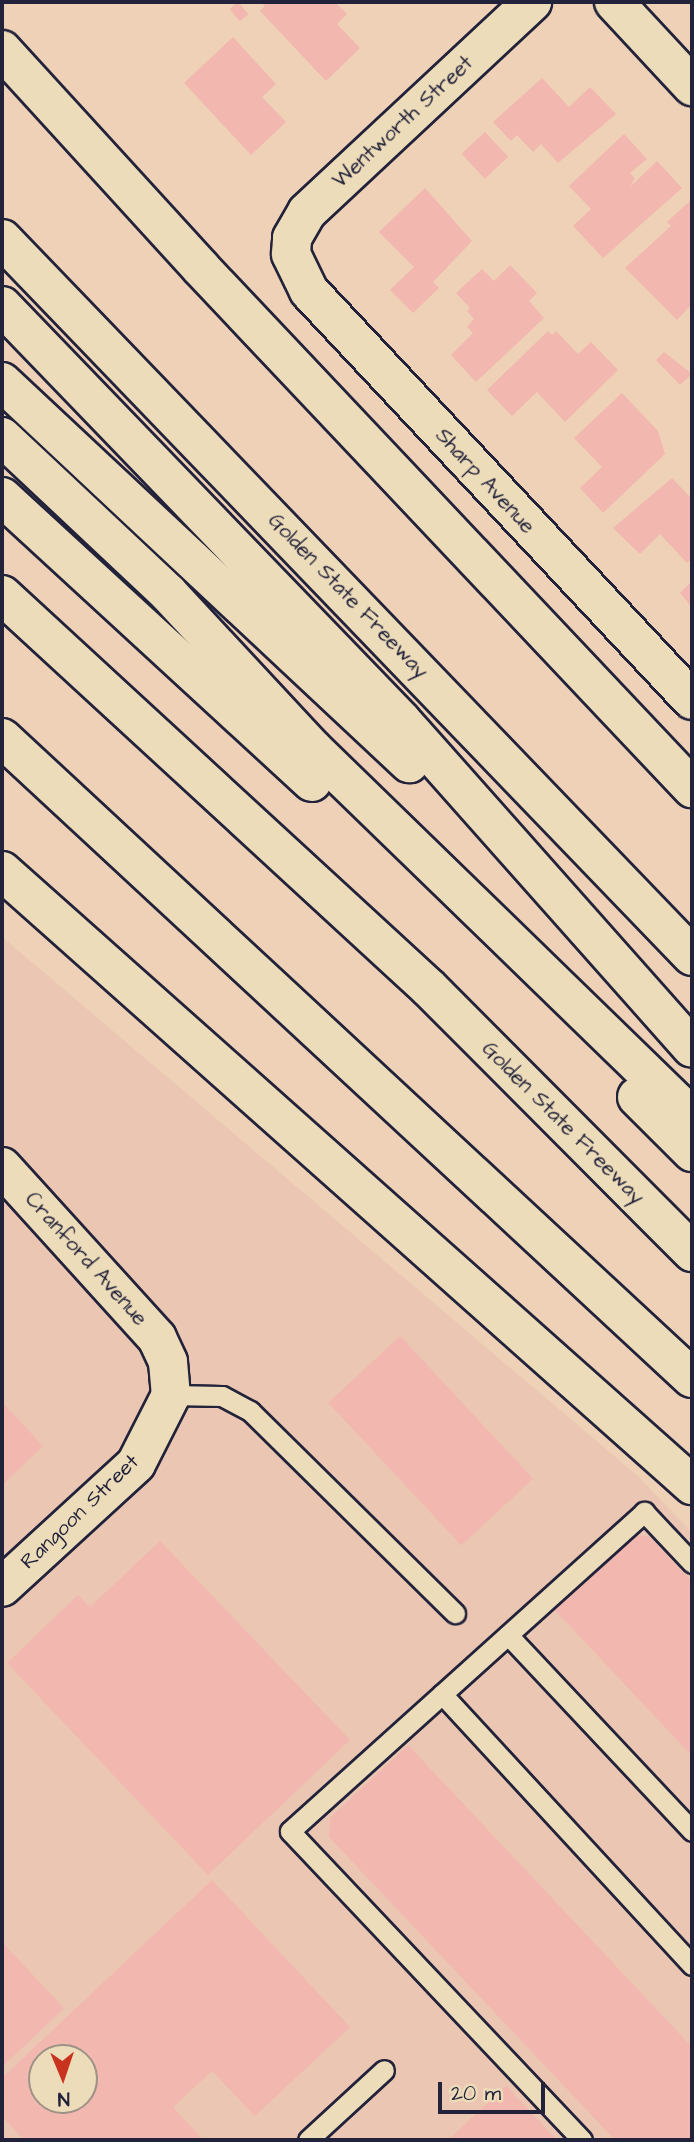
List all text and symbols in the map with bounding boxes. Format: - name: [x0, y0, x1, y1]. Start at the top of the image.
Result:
- street label: Wentworth Street: [328, 51, 478, 193]
- street label: Sharp Avenue: [430, 423, 540, 539]
- street label: Golden State Freeway: [263, 508, 433, 684]
- street label: Golden State Freeway: [476, 1036, 650, 1210]
- street label: Cranford Avenue: [19, 1187, 153, 1331]
- street label: Rangoon Street: [16, 1449, 144, 1575]
- north arrow: [28, 2044, 98, 2114]
- scale bar: [442, 2068, 549, 2112]
- text: 20 m: [451, 2079, 501, 2108]
- text: N: [57, 2085, 70, 2112]

